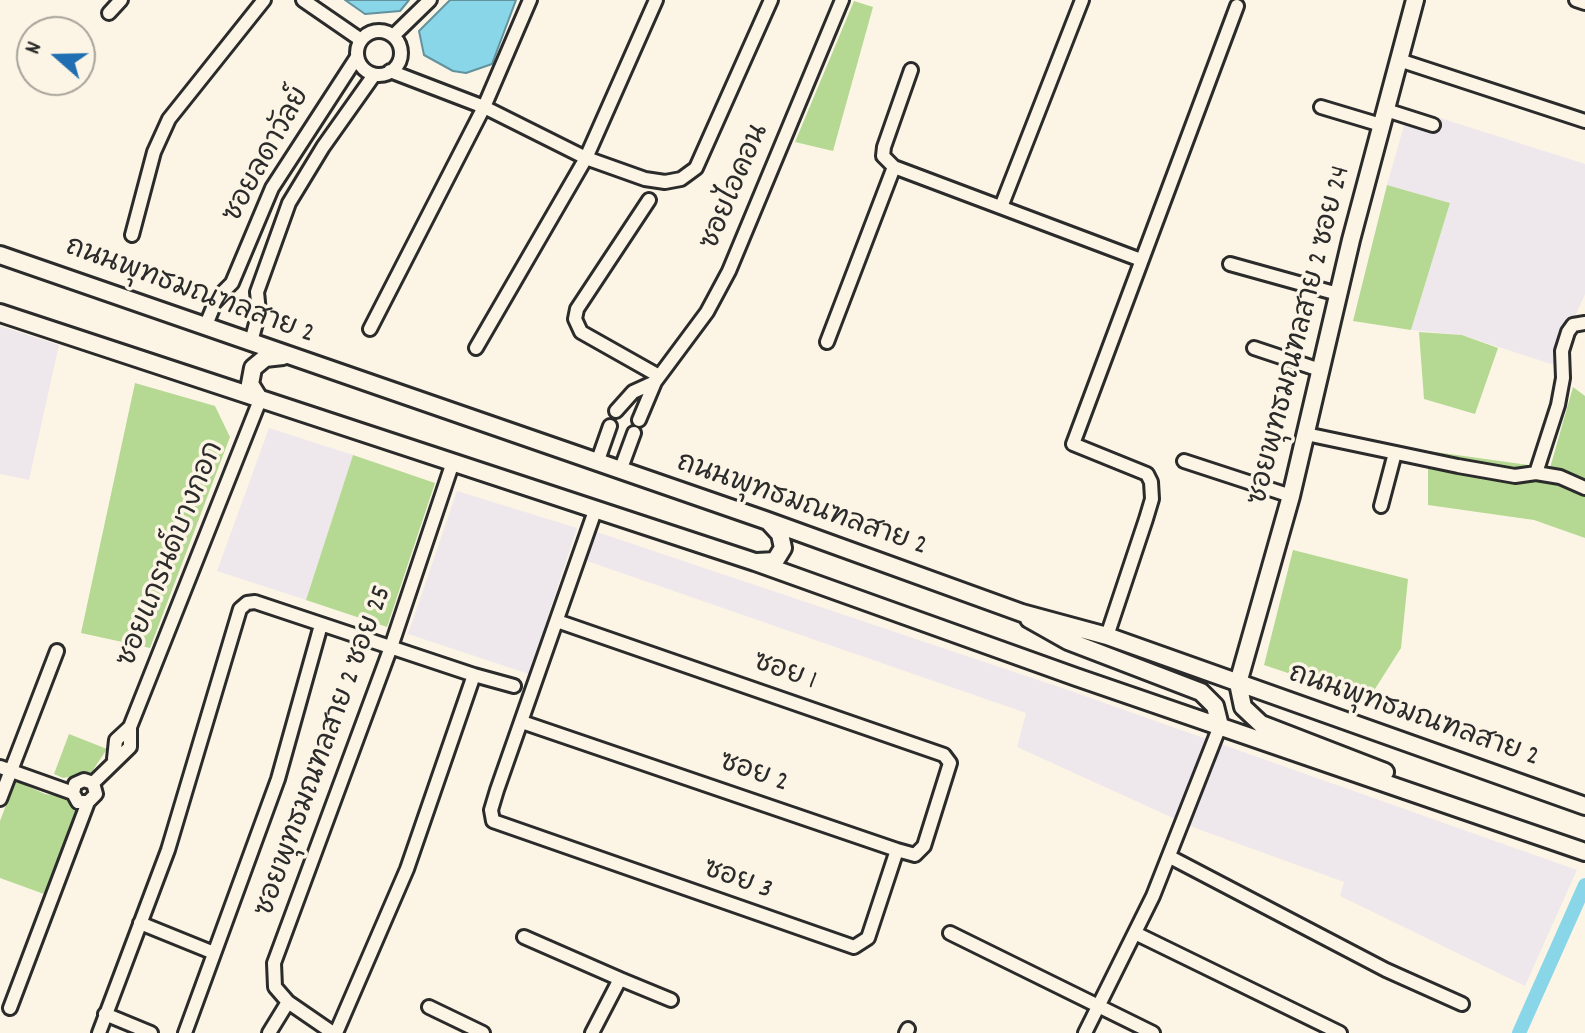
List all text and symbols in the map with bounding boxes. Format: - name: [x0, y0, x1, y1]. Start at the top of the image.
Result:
- north arrow: [16, 16, 96, 96]
- text: N: [18, 38, 51, 59]
- street label: ซอยลดาวัลย์: [218, 83, 320, 229]
- street label: ซอยไอคอน: [696, 120, 778, 256]
- street label: ซอยพุทธมณฑลสาย 2 ซอย 24: [1244, 163, 1360, 509]
- street label: ถนนพุทธมณฑลสาย 2: [60, 232, 318, 354]
- street label: ซอยแกรนด์บางกอก: [112, 438, 234, 672]
- street label: ถนนพุทธมณฑลสาย 2: [671, 448, 931, 566]
- street label: ซอยพุทธมณฑลสาย 2 ซอย 25: [250, 582, 402, 922]
- street label: ซอย 1: [748, 648, 820, 700]
- street label: ถนนพุทธมณฑลสาย 2: [1283, 659, 1543, 777]
- street label: ซอย 2: [714, 748, 792, 802]
- street label: ซอย 3: [698, 855, 776, 909]

